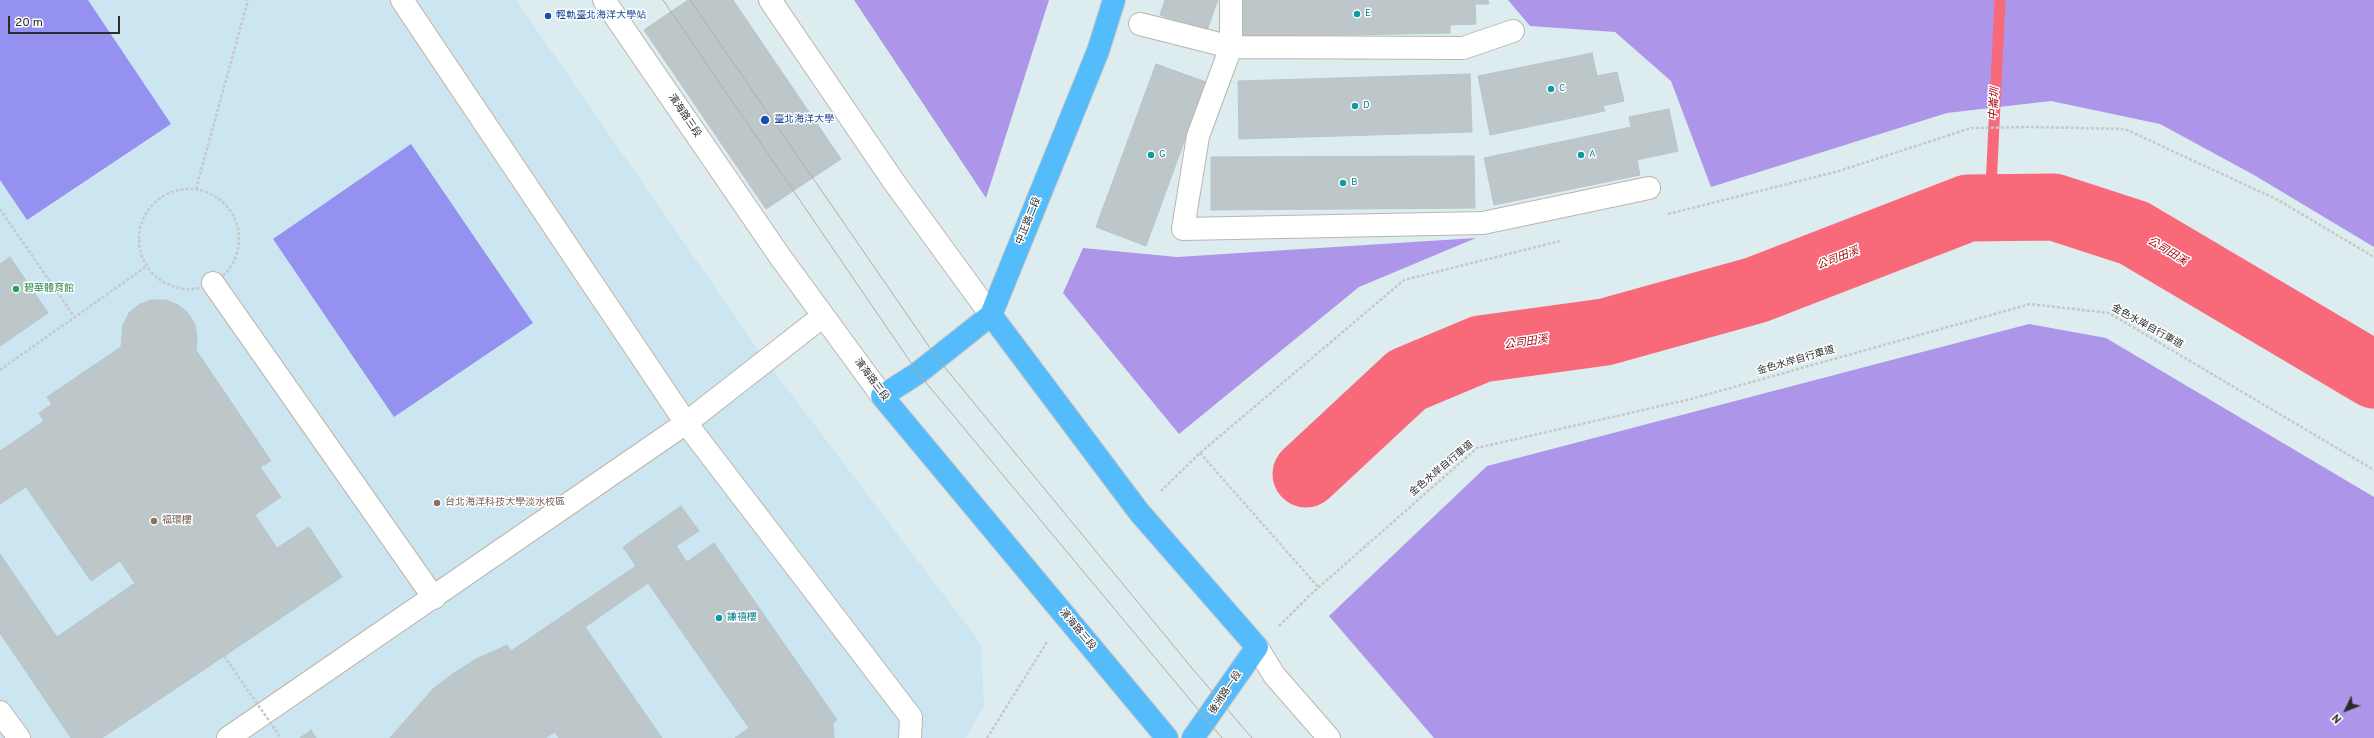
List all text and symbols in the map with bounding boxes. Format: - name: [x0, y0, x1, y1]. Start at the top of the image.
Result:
- scale bar: [10, 8, 122, 34]
- place label: E: [1365, 8, 1371, 20]
- marker: E: [1352, 9, 1362, 19]
- place label: 輕軌臺北海洋大學站: [556, 10, 646, 22]
- marker: 輕軌臺北海洋大學站: [543, 11, 553, 21]
- text: 20 m: [15, 15, 43, 31]
- place label: C: [1559, 83, 1565, 95]
- marker: C: [1546, 84, 1556, 94]
- water label: 中崙圳: [1988, 87, 2002, 121]
- street label: 濱海路三段: [665, 92, 703, 140]
- place label: D: [1363, 100, 1370, 112]
- marker: D: [1350, 101, 1360, 111]
- marker: 臺北海洋大學: [759, 114, 771, 126]
- place label: 臺北海洋大學: [774, 114, 834, 126]
- place label: G: [1159, 149, 1166, 161]
- place label: A: [1589, 149, 1596, 161]
- marker: G: [1146, 150, 1156, 160]
- marker: A: [1576, 150, 1586, 160]
- place label: B: [1351, 177, 1358, 189]
- marker: B: [1338, 178, 1348, 188]
- street label: 中正路二段: [1014, 196, 1044, 246]
- water label: 公司田溪: [2145, 235, 2189, 269]
- water label: 公司田溪: [1815, 245, 1861, 273]
- place label: 碧華體育館: [24, 283, 74, 295]
- marker: 碧華體育館: [11, 284, 21, 294]
- street label: 金色水岸自行車道: [2109, 302, 2185, 352]
- water label: 公司田溪: [1503, 333, 1549, 353]
- street label: 金色水岸自行車道: [1756, 344, 1836, 378]
- street label: 濱海路三段: [851, 356, 891, 404]
- street label: 金色水岸自行車道: [1408, 439, 1476, 499]
- place label: 台北海洋科技大學淡水校區: [445, 497, 565, 509]
- marker: 台北海洋科技大學淡水校區: [432, 498, 442, 508]
- place label: 福環樓: [162, 515, 192, 527]
- marker: 福環樓: [149, 516, 159, 526]
- street label: 濱海路三段: [1056, 607, 1098, 653]
- place label: 謙禧樓: [727, 612, 757, 624]
- marker: 謙禧樓: [714, 613, 724, 623]
- street label: 後洲路一段: [1207, 669, 1245, 717]
- north arrow: [2326, 690, 2366, 730]
- text: N: [2329, 711, 2345, 726]

